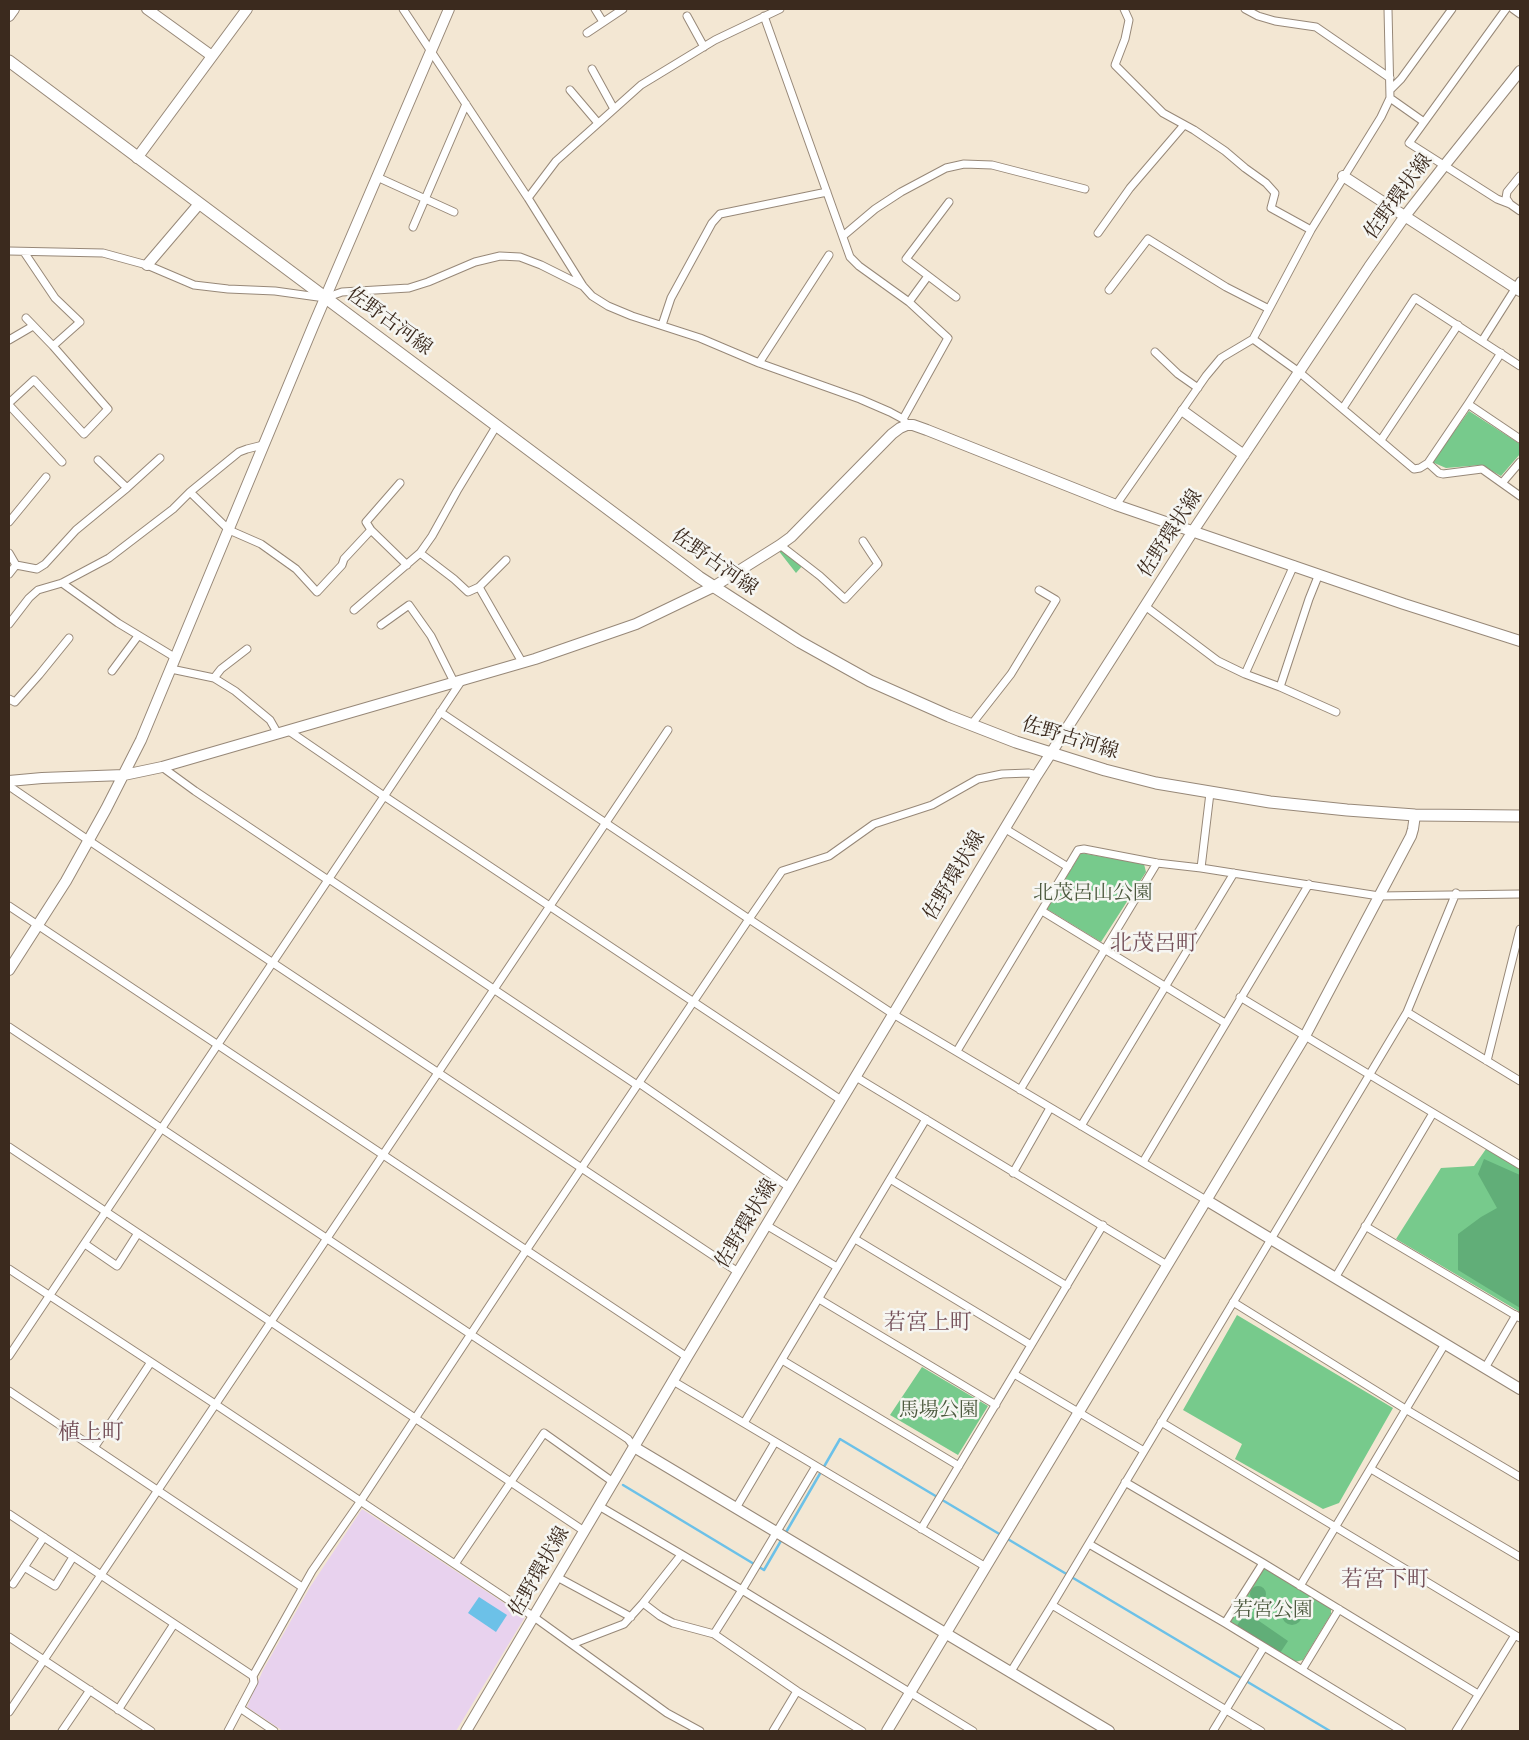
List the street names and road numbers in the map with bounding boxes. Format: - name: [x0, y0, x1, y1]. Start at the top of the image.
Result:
- street label: 佐野環状線: [1360, 149, 1438, 245]
- street label: 佐野古河線: [341, 283, 437, 361]
- street label: 佐野環状線: [1134, 486, 1208, 582]
- street label: 佐野古河線: [666, 524, 762, 602]
- street label: 佐野古河線: [1019, 713, 1121, 765]
- street label: 佐野環状線: [919, 827, 991, 925]
- street label: 佐野環状線: [711, 1175, 783, 1273]
- street label: 佐野環状線: [505, 1523, 575, 1621]

